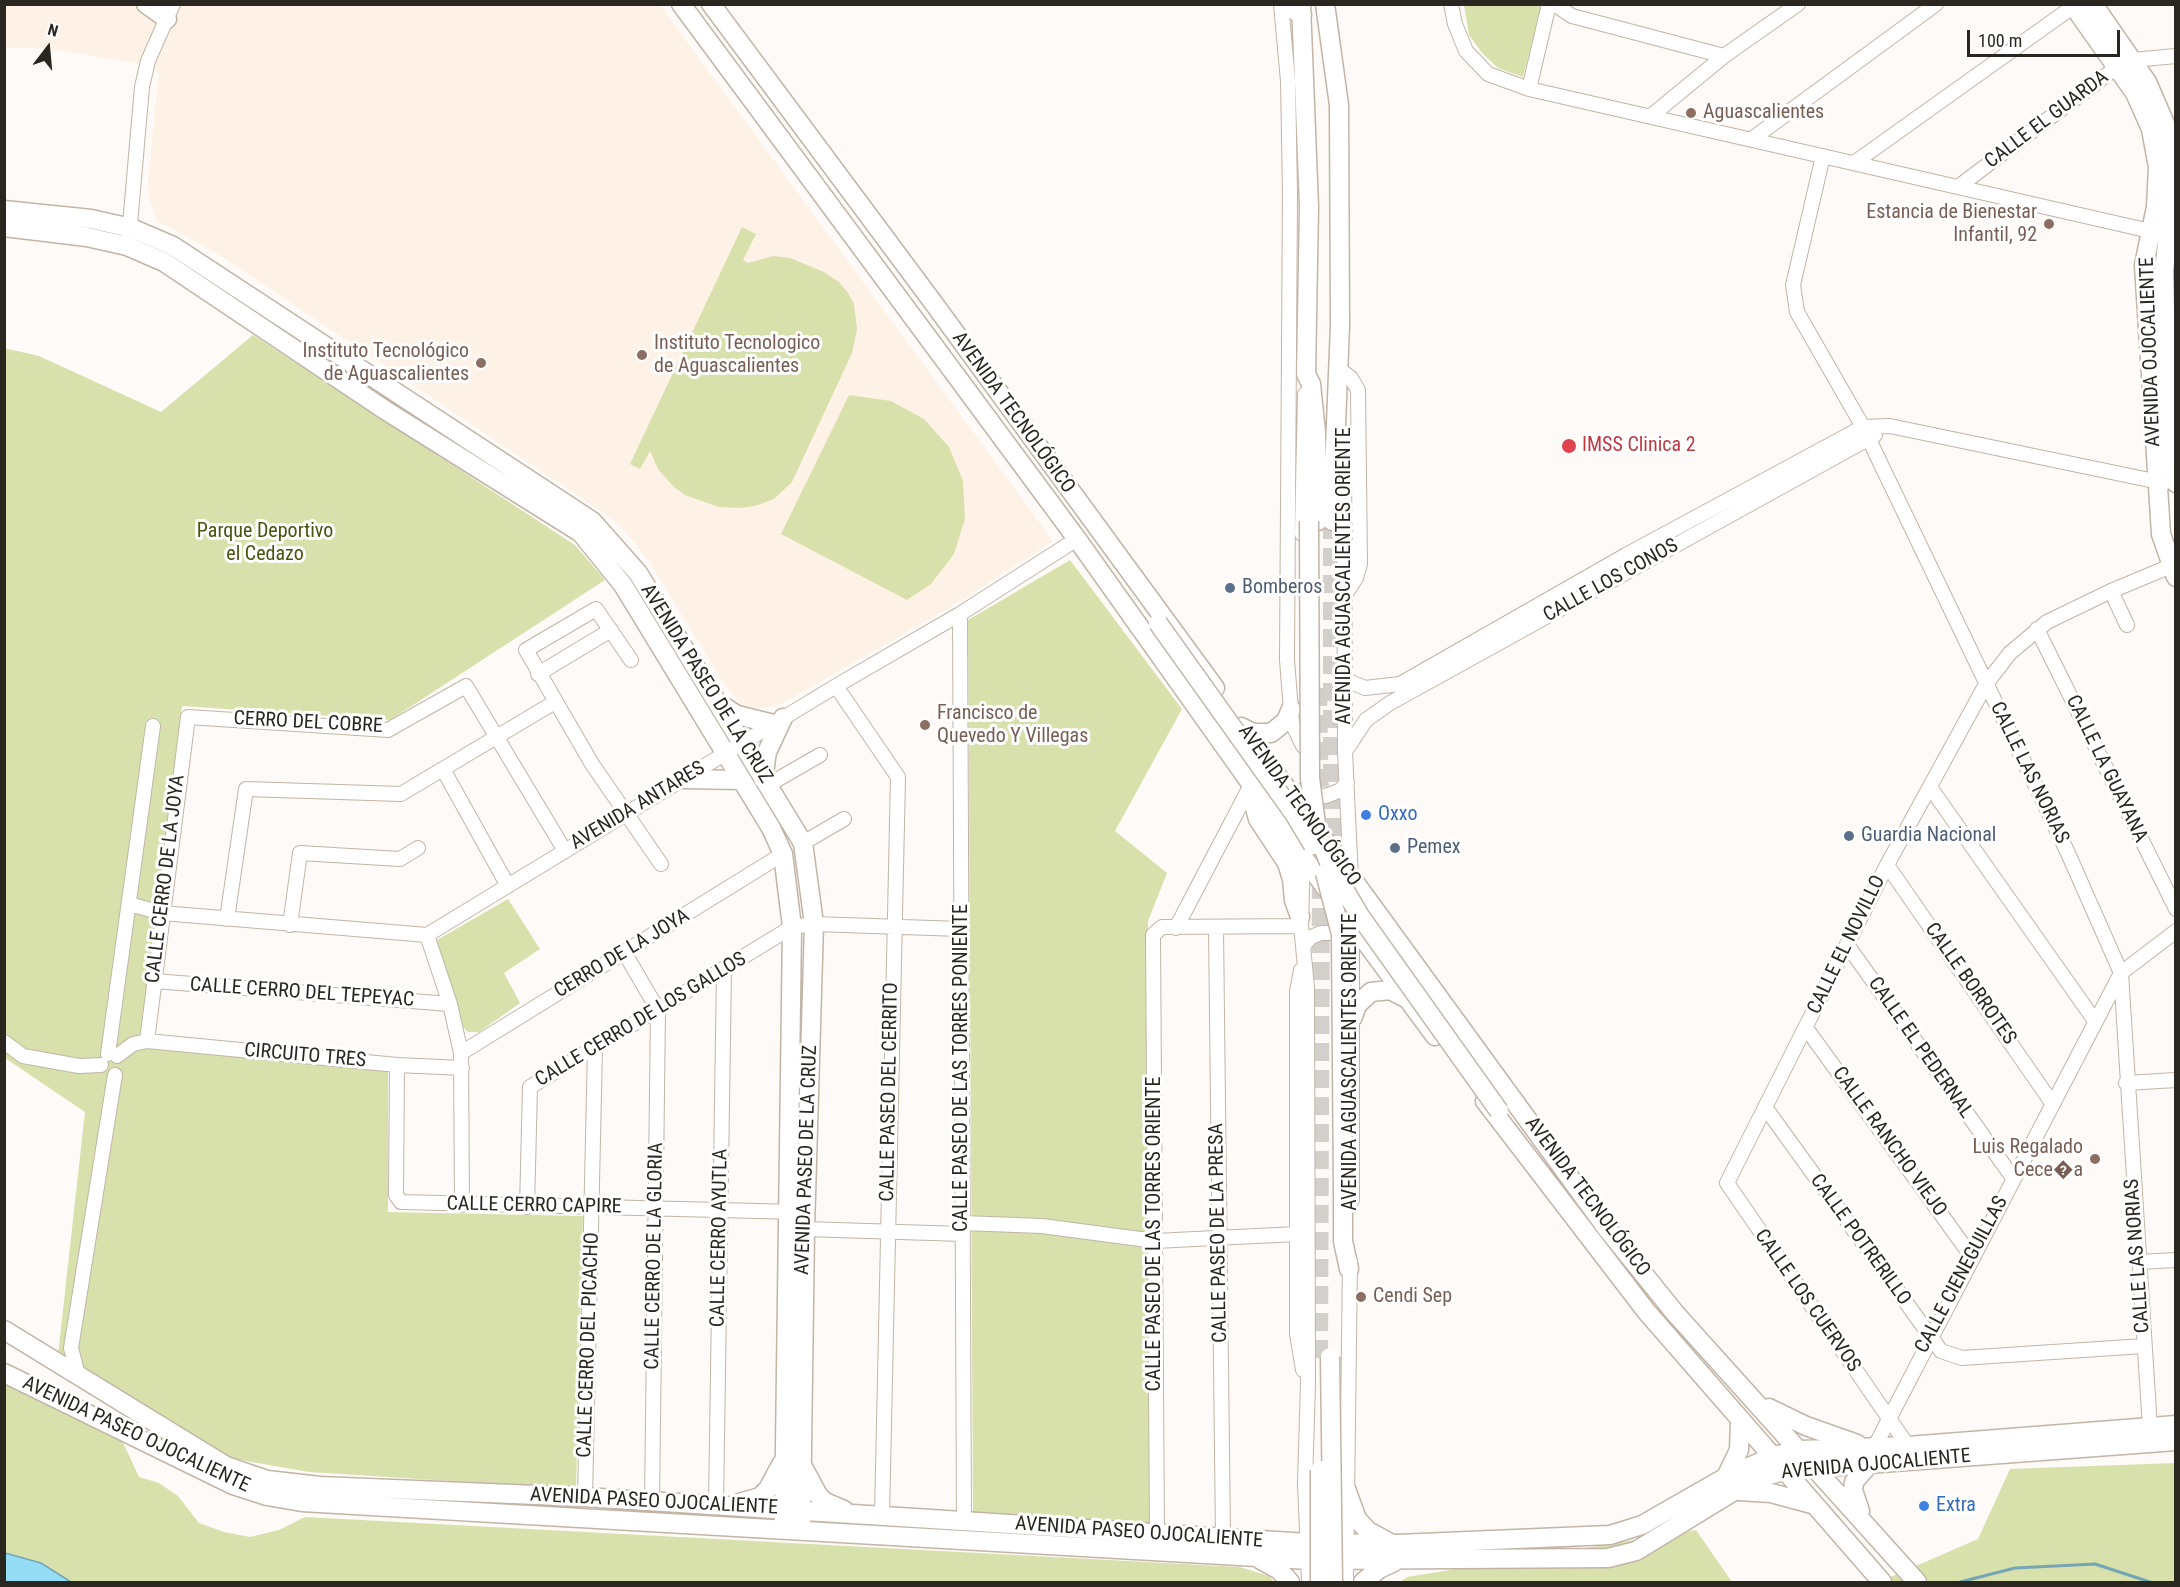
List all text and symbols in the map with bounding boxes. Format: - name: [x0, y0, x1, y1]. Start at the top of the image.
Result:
- north arrow: [18, 18, 78, 78]
- scale bar: [1970, 18, 2123, 56]
- text: N: [46, 20, 60, 41]
- text: 100 m: [1978, 30, 2022, 51]
- street label: CALLE EL GUARDA: [1981, 66, 2113, 174]
- place label: Aguascalientes: [1703, 101, 1824, 125]
- marker: Aguascalientes: [1684, 106, 1698, 120]
- place label: Estancia de Bienestar Infantil, 92: [1866, 201, 2037, 248]
- marker: Estancia de Bienestar Infantil, 92: [2042, 217, 2056, 231]
- street label: AVENIDA OJOCALIENTE: [2136, 257, 2166, 447]
- street label: AVENIDA TECNOLÓGICO: [946, 328, 1080, 498]
- place label: Instituto Tecnologico de Aguascalientes: [654, 332, 820, 379]
- place label: Instituto Tecnológico de Aguascalientes: [303, 340, 469, 387]
- marker: Instituto Tecnologico de Aguascalientes: [635, 348, 649, 362]
- marker: Instituto Tecnológico de Aguascalientes: [474, 356, 488, 370]
- street label: AVENIDA AGUASCALIENTES ORIENTE: [1333, 427, 1357, 725]
- place label: IMSS Clinica 2: [1582, 434, 1696, 458]
- marker: IMSS Clinica 2: [1560, 437, 1578, 455]
- park label: Parque Deportivo el Cedazo: [197, 520, 333, 567]
- street label: CALLE LOS CONOS: [1539, 534, 1683, 628]
- place label: Bomberos: [1242, 576, 1322, 600]
- street label: AVENIDA PASEO DE LA CRUZ: [635, 580, 777, 788]
- marker: Bomberos: [1223, 581, 1237, 595]
- street label: CALLE LA GUAYANA: [2060, 691, 2152, 847]
- street label: CALLE LAS NORIAS: [1984, 698, 2074, 848]
- place label: Francisco de Quevedo Y Villegas: [937, 702, 1088, 749]
- street label: CERRO DEL COBRE: [233, 707, 383, 739]
- marker: Francisco de Quevedo Y Villegas: [918, 718, 932, 732]
- street label: AVENIDA TECNOLÓGICO: [1232, 721, 1366, 891]
- street label: AVENIDA ANTARES: [567, 756, 709, 856]
- street label: CALLE CERRO DE LA JOYA: [141, 773, 191, 985]
- place label: Oxxo: [1378, 803, 1417, 827]
- marker: Oxxo: [1359, 808, 1373, 822]
- place label: Guardia Nacional: [1861, 824, 1996, 848]
- marker: Guardia Nacional: [1842, 829, 1856, 843]
- place label: Pemex: [1407, 836, 1461, 860]
- marker: Pemex: [1388, 841, 1402, 855]
- street label: CALLE EL NOVILLO: [1803, 872, 1891, 1018]
- street label: CERRO DE LA JOYA: [550, 904, 694, 1004]
- street label: CALLE PASEO DE LAS TORRES PONIENTE: [950, 904, 974, 1232]
- street label: AVENIDA AGUASCALIENTES ORIENTE: [1339, 913, 1363, 1211]
- street label: CALLE BORROTES: [1919, 919, 2021, 1049]
- street label: CALLE CERRO DE LOS GALLOS: [531, 948, 751, 1092]
- street label: CALLE CERRO DEL TEPEYAC: [189, 973, 415, 1013]
- street label: CALLE EL PEDERNAL: [1862, 973, 1978, 1123]
- street label: CALLE PASEO DEL CERRITO: [876, 982, 904, 1202]
- street label: CIRCUITO TRES: [243, 1039, 367, 1073]
- street label: AVENIDA PASEO DE LA CRUZ: [791, 1045, 823, 1275]
- street label: CALLE RANCHO VIEJO: [1827, 1062, 1951, 1222]
- street label: CALLE PASEO DE LAS TORRES ORIENTE: [1143, 1076, 1167, 1392]
- street label: AVENIDA TECNOLÓGICO: [1519, 1112, 1655, 1282]
- street label: CALLE PASEO DE LA PRESA: [1205, 1123, 1233, 1343]
- place label: Luis Regalado Cece�a: [1972, 1136, 2083, 1183]
- street label: CALLE CERRO DE LA GLORIA: [641, 1142, 669, 1370]
- street label: CALLE CERRO AYUTLA: [706, 1149, 734, 1327]
- marker: Luis Regalado Cece�a: [2088, 1152, 2102, 1166]
- street label: CALLE POTRERILLO: [1804, 1170, 1916, 1310]
- street label: CALLE LAS NORIAS: [2121, 1178, 2155, 1334]
- street label: CALLE CERRO CAPIRE: [446, 1192, 622, 1220]
- street label: CALLE CIENEGUILLAS: [1911, 1192, 2013, 1358]
- street label: CALLE LOS CUERVOS: [1749, 1225, 1865, 1377]
- street label: CALLE CERRO DEL PICACHO: [573, 1232, 605, 1458]
- place label: Cendi Sep: [1373, 1285, 1452, 1309]
- marker: Cendi Sep: [1354, 1290, 1368, 1304]
- street label: AVENIDA PASEO OJOCALIENTE: [18, 1372, 254, 1498]
- street label: AVENIDA OJOCALIENTE: [1780, 1445, 1972, 1485]
- street label: AVENIDA PASEO OJOCALIENTE: [529, 1484, 779, 1520]
- place label: Extra: [1936, 1494, 1976, 1518]
- marker: Extra: [1917, 1499, 1931, 1513]
- street label: AVENIDA PASEO OJOCALIENTE: [1014, 1512, 1264, 1554]

